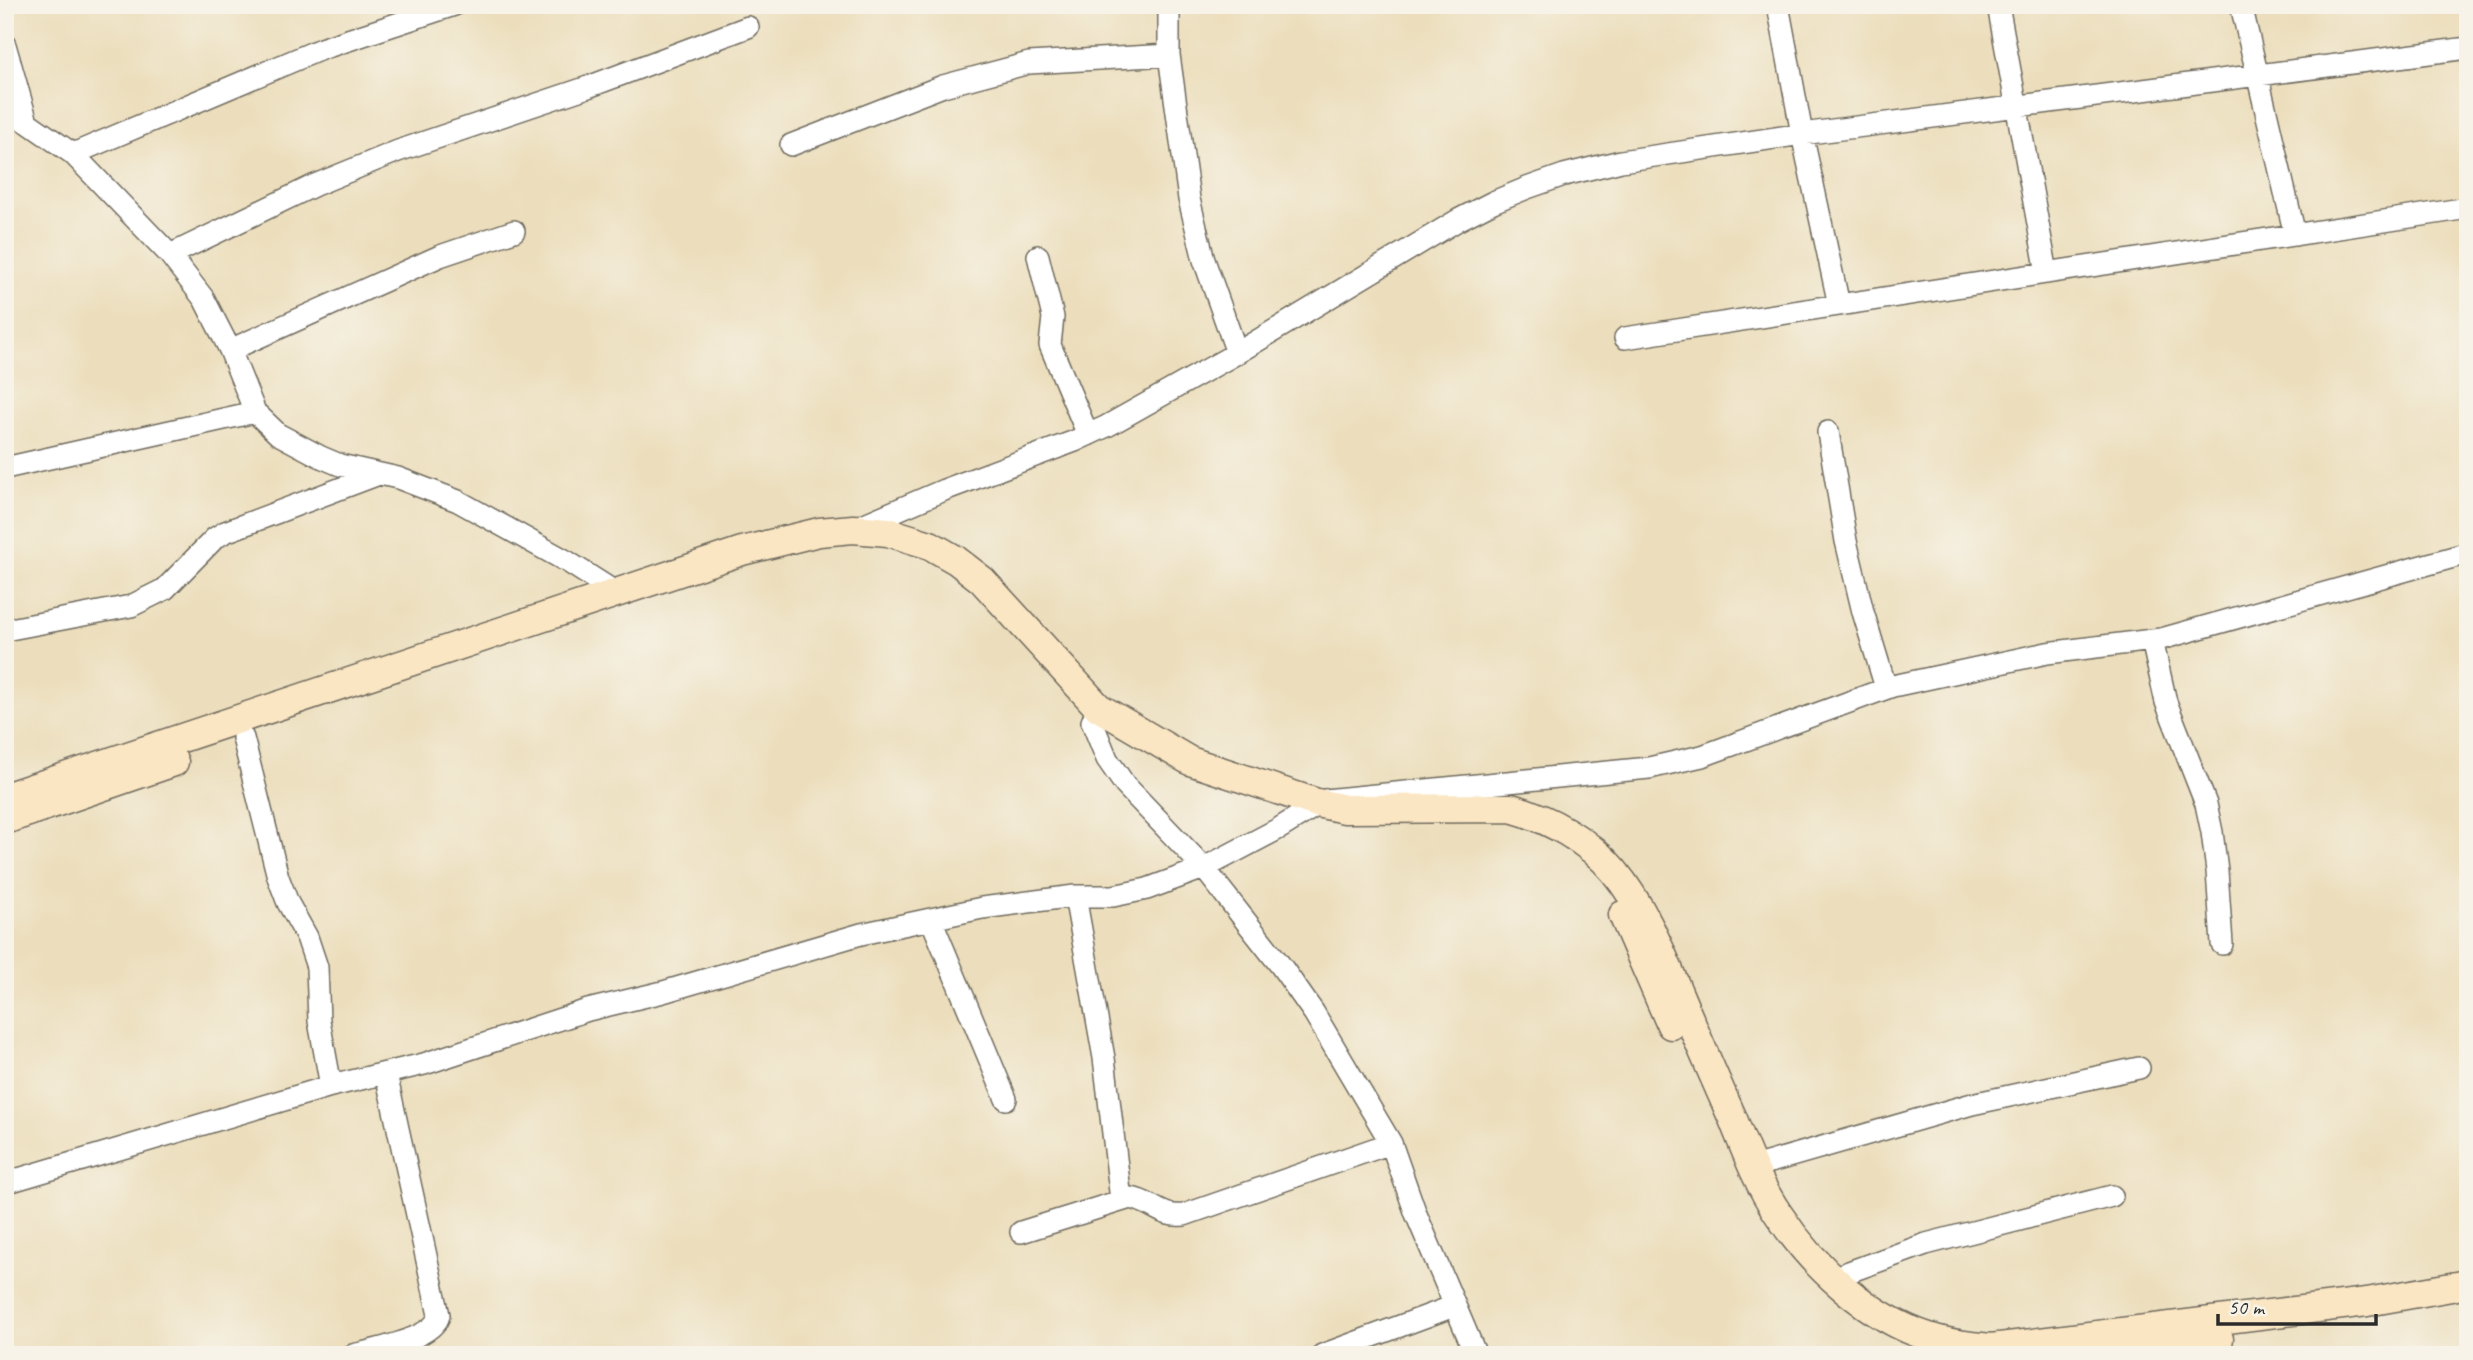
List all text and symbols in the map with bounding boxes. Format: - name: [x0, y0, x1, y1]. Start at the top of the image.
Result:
- scale bar: [2218, 1283, 2375, 1327]
- text: 50 m: [2228, 1294, 2266, 1320]

